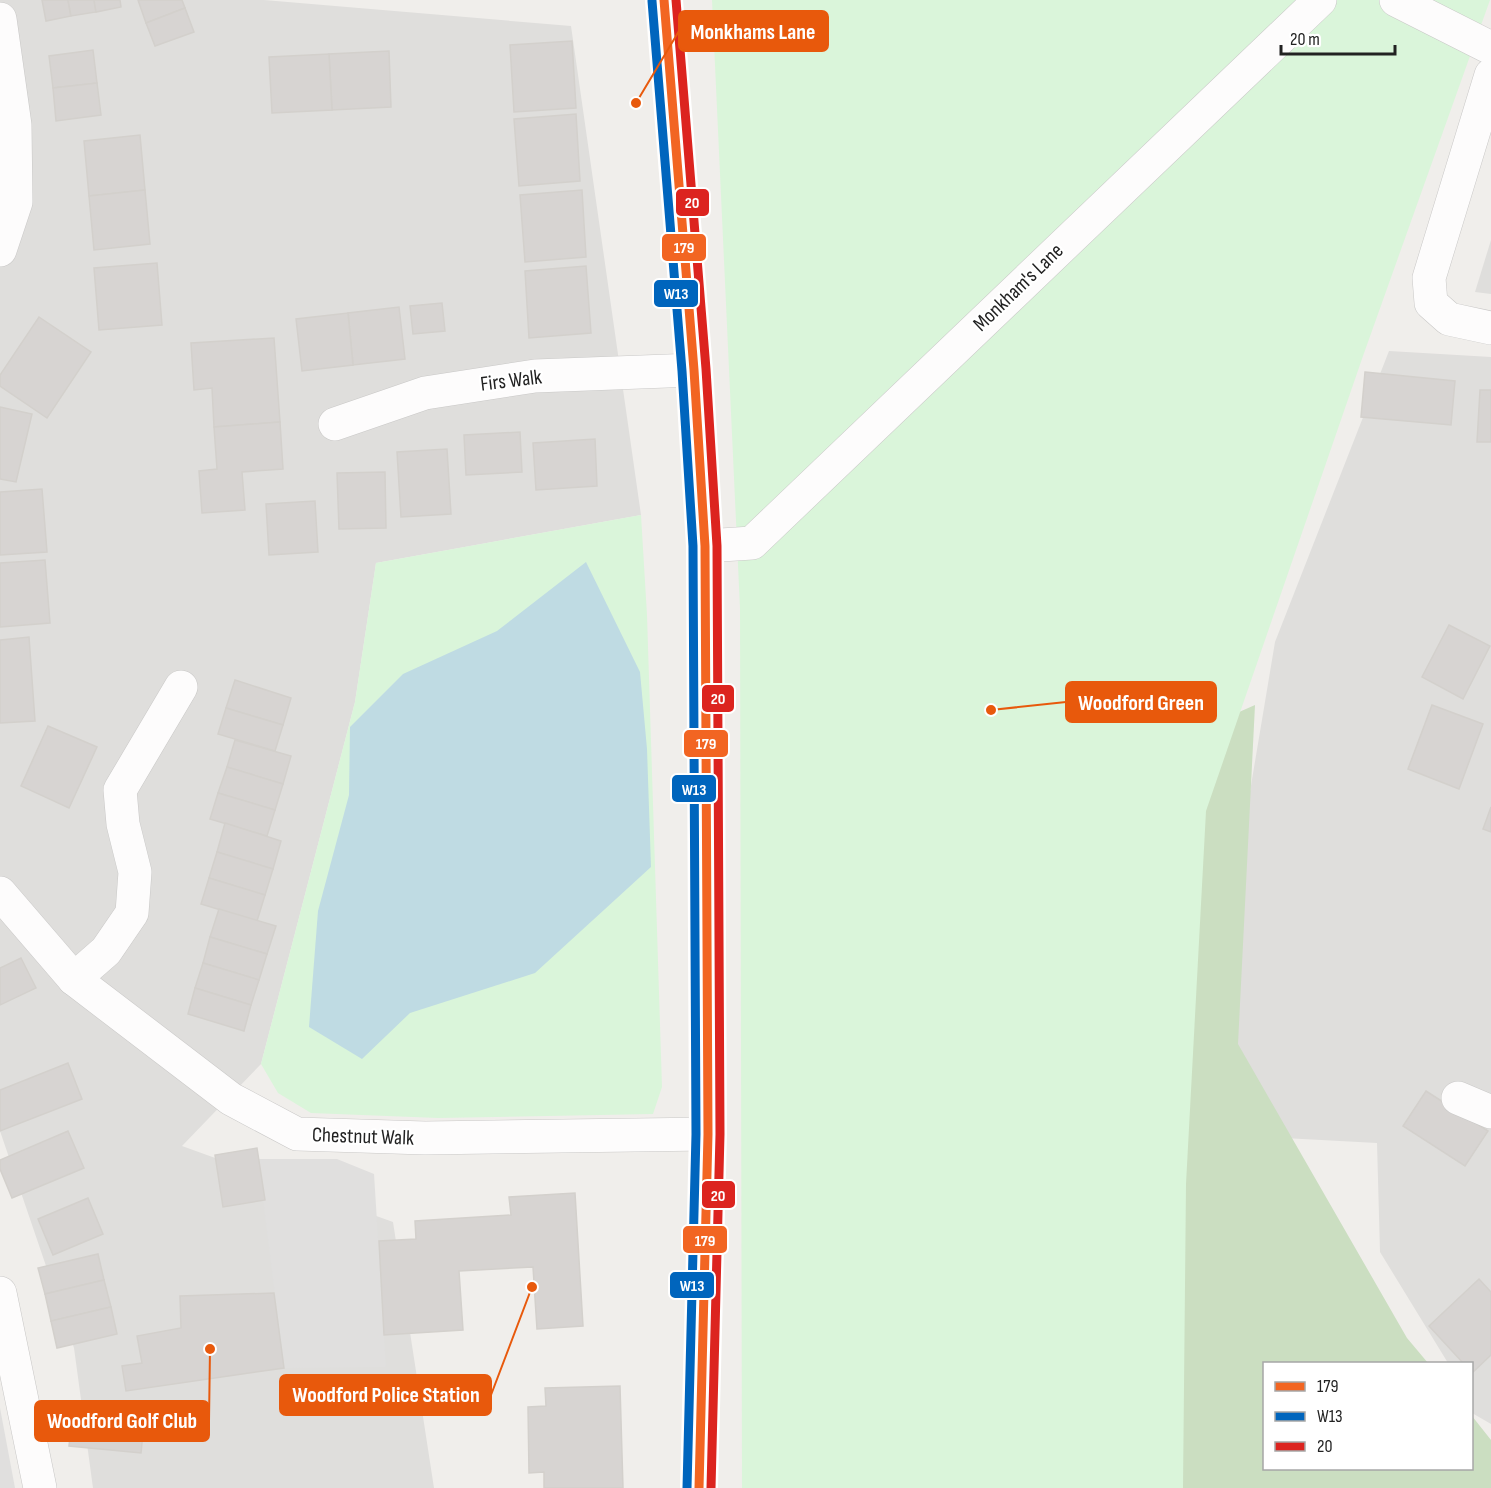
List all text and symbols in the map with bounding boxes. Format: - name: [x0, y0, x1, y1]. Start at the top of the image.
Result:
- callout: Monkhams Lane: [679, 11, 828, 51]
- scale bar: [1281, 18, 1395, 56]
- text: Monkhams Lane: [691, 19, 815, 46]
- text: 20 m: [1290, 29, 1320, 50]
- line badge: 20: [675, 188, 710, 217]
- text: 20: [685, 194, 699, 213]
- line badge: 179: [661, 233, 707, 262]
- street label: Monkham's Lane: [968, 238, 1069, 336]
- text: 179: [674, 239, 694, 258]
- line badge: W13: [653, 279, 699, 308]
- text: W13: [664, 285, 688, 304]
- street label: Firs Walk: [479, 364, 543, 397]
- callout: Woodford Green: [1066, 682, 1216, 722]
- line badge: 20: [701, 684, 735, 713]
- text: 20: [711, 690, 725, 709]
- text: Woodford Green: [1078, 690, 1204, 717]
- line badge: 179: [683, 729, 729, 758]
- text: 179: [696, 735, 716, 754]
- line badge: W13: [671, 774, 717, 803]
- text: W13: [682, 781, 706, 800]
- street label: Chestnut Walk: [311, 1122, 414, 1151]
- line badge: 20: [701, 1180, 736, 1209]
- text: 20: [711, 1187, 725, 1206]
- line badge: 179: [682, 1225, 728, 1254]
- text: 179: [695, 1232, 715, 1251]
- line badge: W13: [669, 1271, 715, 1299]
- text: W13: [680, 1277, 704, 1296]
- legend: [1263, 1362, 1473, 1470]
- callout: Woodford Police Station: [280, 1375, 491, 1415]
- text: 179: [1317, 1376, 1338, 1397]
- text: Woodford Police Station: [292, 1382, 480, 1409]
- callout: Woodford Golf Club: [35, 1401, 209, 1441]
- text: W13: [1317, 1406, 1343, 1427]
- text: Woodford Golf Club: [47, 1408, 197, 1435]
- text: 20: [1317, 1436, 1332, 1457]

